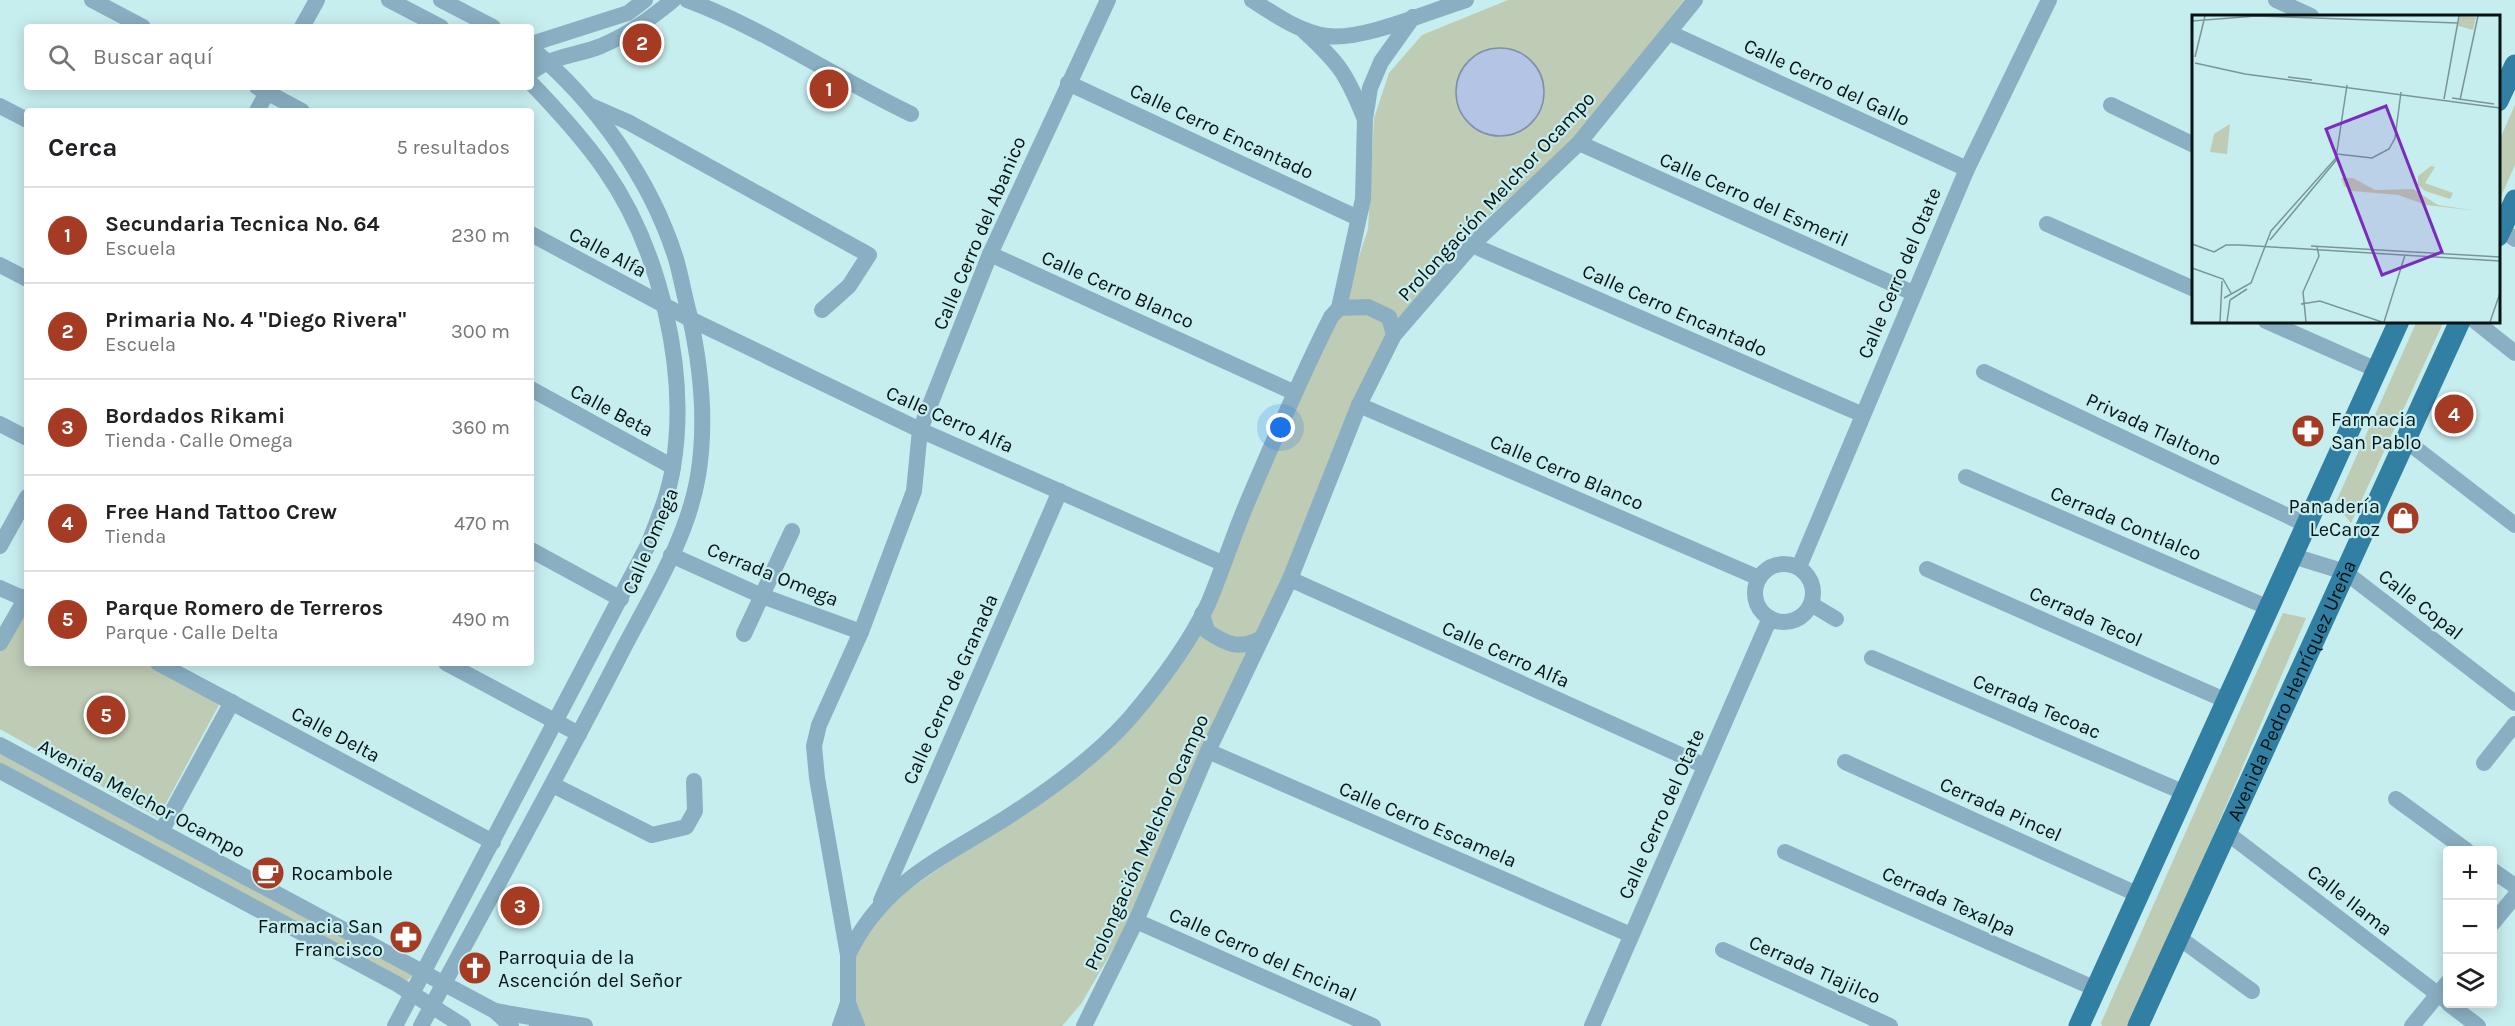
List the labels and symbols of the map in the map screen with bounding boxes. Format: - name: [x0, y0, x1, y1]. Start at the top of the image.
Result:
- inset map: [2192, 15, 2500, 322]
- pin: 2: [622, 20, 662, 66]
- street label: Calle Cerro del Gallo: [1740, 34, 1914, 131]
- pin: 1: [810, 66, 848, 112]
- street label: Calle Cerro Encantado: [1126, 79, 1317, 184]
- street label: Prolongación Melchor Ocampo: [1393, 87, 1600, 306]
- street label: Calle Cerro del Abanico: [928, 133, 1031, 334]
- street label: Calle Cerro del Esmeril: [1656, 147, 1852, 251]
- street label: Calle Cerro del Otate: [1853, 184, 1946, 362]
- street label: Calle Alfa: [565, 222, 650, 282]
- street label: Calle Cerro Blanco: [1038, 245, 1198, 333]
- street label: Calle Cerro Encantado: [1579, 259, 1771, 362]
- street label: Calle Beta: [566, 379, 657, 442]
- street label: Calle Cerro Alfa: [882, 381, 1017, 458]
- street label: Privada Tlaltono: [2082, 388, 2225, 471]
- pin: 4: [2434, 392, 2474, 436]
- place label: Farmacia San Pablo: [2331, 408, 2421, 454]
- your location: [1266, 413, 1295, 442]
- pharmacy icon: Farmacia San Pablo: [2290, 413, 2326, 449]
- street label: Calle Cerro Blanco: [1487, 430, 1647, 515]
- street label: Cerrada Contlalco: [2047, 481, 2205, 566]
- street label: Calle Omega: [618, 484, 683, 598]
- place label: Panadería LeCaroz: [2289, 495, 2380, 541]
- shop icon: Panadería LeCaroz: [2385, 500, 2421, 536]
- street label: Cerrada Omega: [704, 538, 842, 611]
- street label: Avenida Pedro Henríquez Ureña: [2222, 557, 2361, 825]
- street label: Calle Copal: [2374, 564, 2468, 645]
- street label: Cerrada Tecol: [2026, 581, 2146, 652]
- street label: Calle Cerro de Granada: [898, 590, 1003, 788]
- street label: Calle Cerro Alfa: [1438, 616, 1573, 693]
- street label: Cerrada Tecoac: [1969, 669, 2104, 744]
- pin: 5: [86, 692, 126, 738]
- street label: Calle Delta: [288, 701, 384, 767]
- street label: Prolongación Melchor Ocampo: [1079, 711, 1213, 974]
- street label: Calle Cerro del Otate: [1614, 726, 1709, 903]
- street label: Avenida Melchor Ocampo: [35, 734, 249, 863]
- street label: Cerrada Pincel: [1936, 772, 2065, 847]
- street label: Calle Cerro Escamela: [1335, 777, 1520, 872]
- cafe icon: Rocambole: [250, 855, 286, 891]
- street label: Calle Ilama: [2303, 860, 2397, 941]
- place label: Rocambole: [291, 862, 393, 885]
- street label: Cerrada Texalpa: [1878, 862, 2019, 941]
- pin: 3: [500, 884, 540, 928]
- street label: Calle Cerro del Encinal: [1165, 903, 1360, 1006]
- place label: Farmacia San Francisco: [258, 915, 383, 961]
- pharmacy icon: Farmacia San Francisco: [388, 919, 424, 955]
- street label: Cerrada Tlajilco: [1746, 930, 1884, 1009]
- place label: Parroquia de la Ascención del Señor: [498, 946, 683, 992]
- church icon: Parroquia de la Ascención del Señor: [457, 950, 493, 986]

